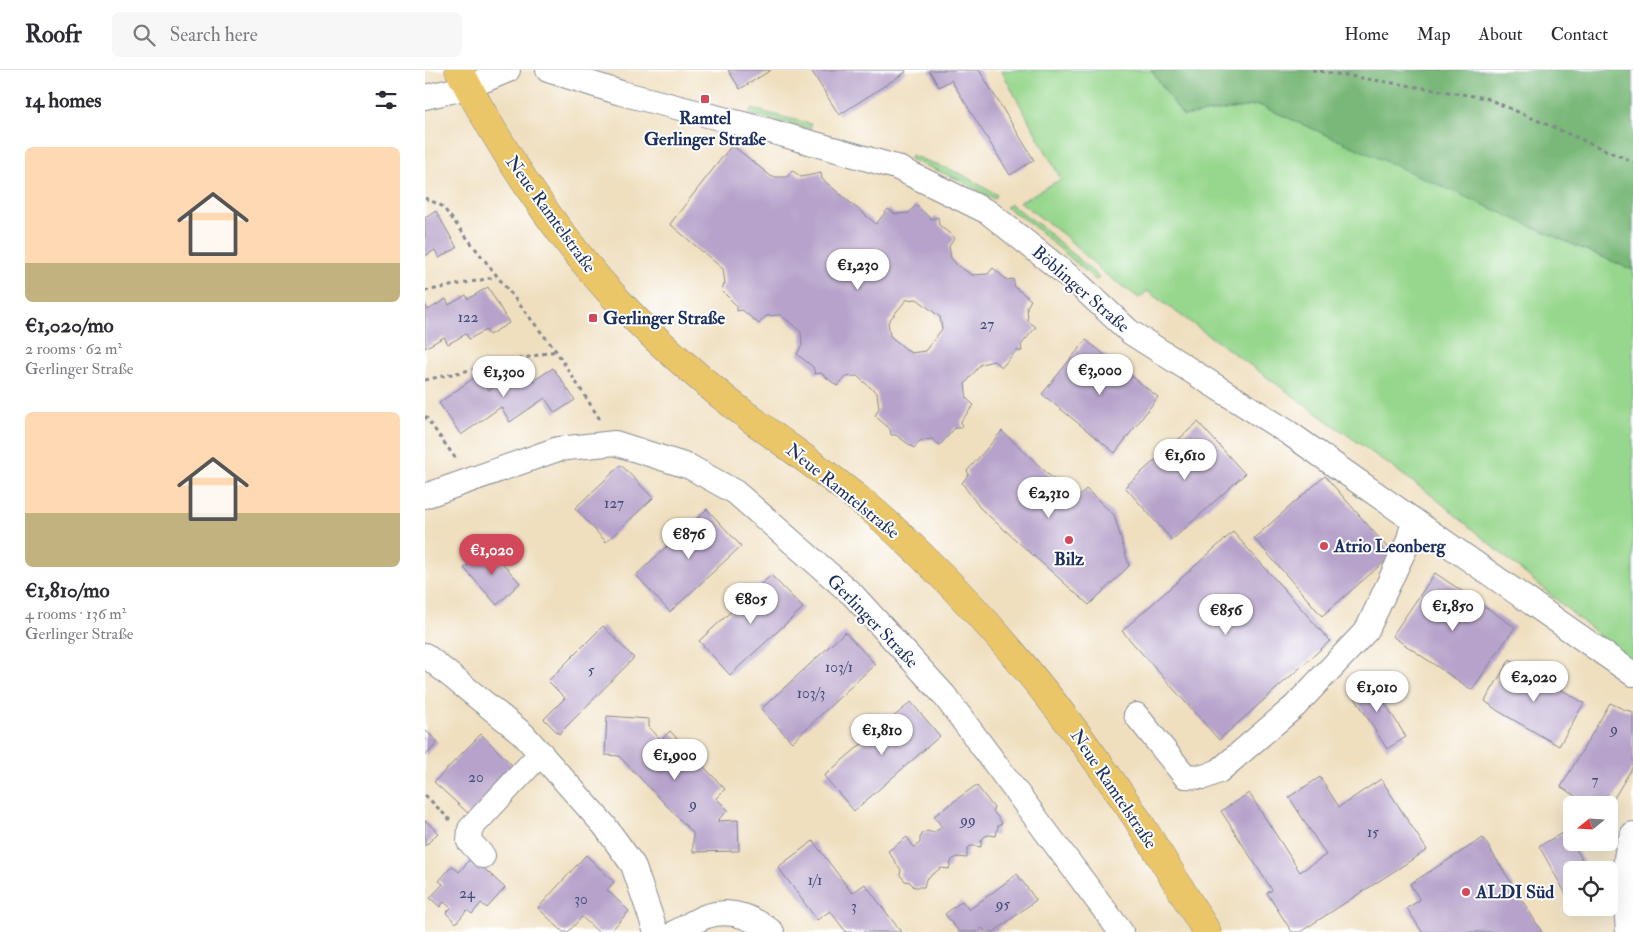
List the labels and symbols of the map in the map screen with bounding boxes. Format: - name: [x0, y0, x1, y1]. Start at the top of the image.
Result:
- marker: Ramtel Gerlinger Straße: [699, 93, 711, 105]
- place label: Ramtel Gerlinger Straße: [644, 107, 766, 151]
- street label: Neue Ramtelstraße: [500, 151, 601, 278]
- street label: Böblinger Straße: [1027, 241, 1135, 338]
- pin: €1,230: [817, 248, 899, 291]
- place label: Gerlinger Straße: [603, 307, 726, 330]
- house number: 122: [458, 308, 479, 327]
- marker: Gerlinger Straße: [587, 312, 599, 324]
- house number: 27: [980, 315, 994, 334]
- pin: €3,000: [1059, 354, 1141, 396]
- pin: €1,300: [463, 356, 545, 398]
- pin: €1,610: [1144, 438, 1226, 481]
- street label: Neue Ramtelstraße: [781, 439, 904, 544]
- pin: €2,310: [1008, 476, 1090, 519]
- house number: 127: [604, 494, 624, 513]
- pin: €876: [659, 518, 719, 560]
- pin: €1,020: [451, 534, 533, 576]
- marker: Bilz: [1063, 534, 1075, 546]
- place label: Atrio Leonberg: [1333, 535, 1447, 558]
- marker: Atrio Leonberg: [1318, 540, 1330, 552]
- place label: Bilz: [1054, 548, 1084, 571]
- street label: Gerlinger Straße: [822, 569, 924, 674]
- pin: €805: [721, 582, 781, 625]
- pin: €1,850: [1412, 590, 1494, 632]
- pin: €856: [1196, 594, 1256, 636]
- house number: 103/1: [825, 658, 853, 677]
- pin: €2,020: [1493, 660, 1575, 703]
- house number: 5: [588, 661, 595, 680]
- pin: €1,010: [1336, 670, 1418, 713]
- house number: 103/3: [797, 684, 825, 703]
- pin: €1,810: [841, 714, 923, 756]
- house number: 9: [1609, 720, 1618, 739]
- street label: Neue Ramtelstraße: [1065, 725, 1162, 854]
- pin: €1,900: [634, 738, 716, 781]
- house number: 20: [468, 768, 484, 787]
- house number: 7: [1592, 771, 1599, 790]
- house number: 9: [688, 795, 697, 814]
- north arrow: [1563, 796, 1617, 851]
- house number: 99: [959, 811, 976, 830]
- house number: 15: [1367, 823, 1379, 842]
- house number: 1/1: [808, 871, 822, 890]
- place label: ALDI Süd: [1475, 881, 1554, 904]
- house number: 24: [459, 884, 476, 903]
- marker: ALDI Süd: [1460, 886, 1472, 898]
- house number: 30: [574, 890, 588, 909]
- house number: 95: [995, 895, 1011, 914]
- house number: 3: [851, 897, 857, 916]

